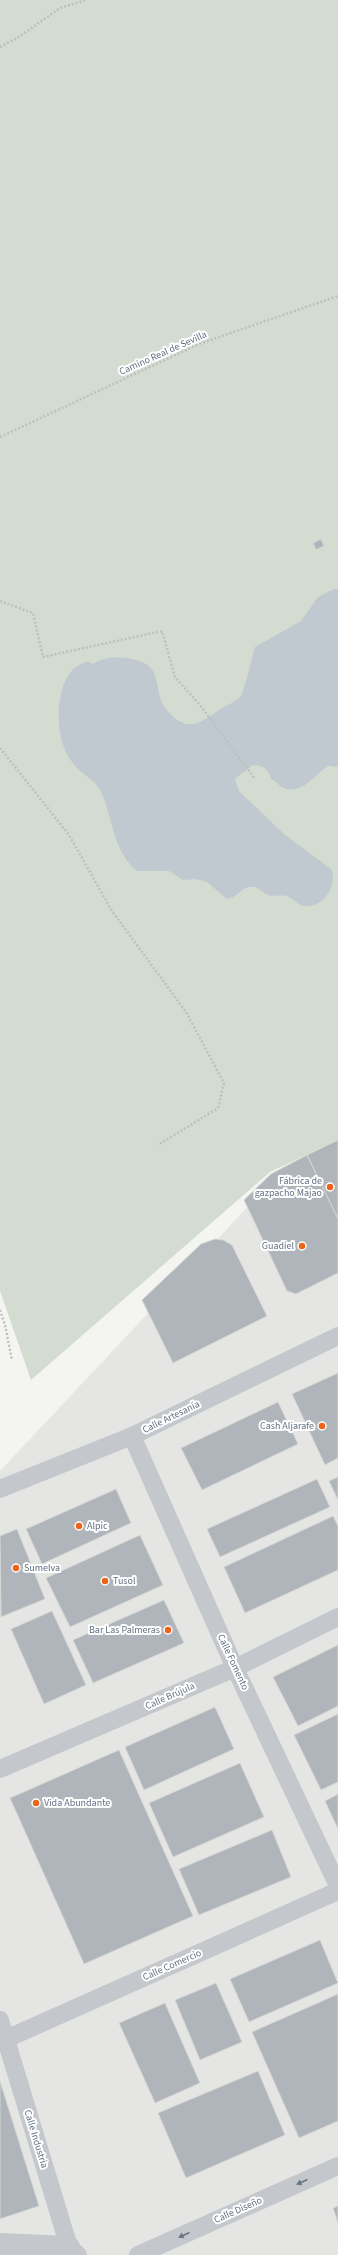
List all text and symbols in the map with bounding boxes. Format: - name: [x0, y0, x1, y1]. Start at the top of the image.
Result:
- street label: Camino Real de Sevilla: [117, 327, 209, 379]
- place label: Fábrica de gazpacho Majao: [255, 1174, 322, 1200]
- marker: Fábrica de gazpacho Majao: [325, 1182, 335, 1192]
- place label: Guadiel: [262, 1239, 294, 1253]
- marker: Guadiel: [297, 1241, 307, 1251]
- street label: Calle Artesanía: [140, 1397, 202, 1437]
- place label: Cash Aljarafe: [260, 1419, 314, 1433]
- marker: Cash Aljarafe: [317, 1421, 327, 1431]
- place label: Alpic: [87, 1519, 108, 1533]
- marker: Alpic: [74, 1521, 84, 1531]
- place label: Sumelva: [24, 1561, 60, 1575]
- marker: Sumelva: [11, 1563, 21, 1573]
- place label: Tusol: [113, 1574, 136, 1588]
- marker: Tusol: [100, 1576, 110, 1586]
- place label: Bar Las Palmeras: [89, 1623, 160, 1637]
- marker: Bar Las Palmeras: [163, 1625, 173, 1635]
- street label: Calle Fomento: [214, 1632, 252, 1692]
- street label: Calle Brújula: [143, 1679, 197, 1713]
- place label: Vida Abundante: [44, 1796, 110, 1810]
- marker: Vida Abundante: [31, 1798, 41, 1808]
- street label: Calle Comercio: [140, 1946, 204, 1984]
- street label: Calle Industria: [20, 2108, 52, 2170]
- one-way arrow: [297, 2179, 308, 2185]
- street label: Calle Diseño: [212, 2193, 264, 2227]
- one-way arrow: [177, 2232, 189, 2238]

